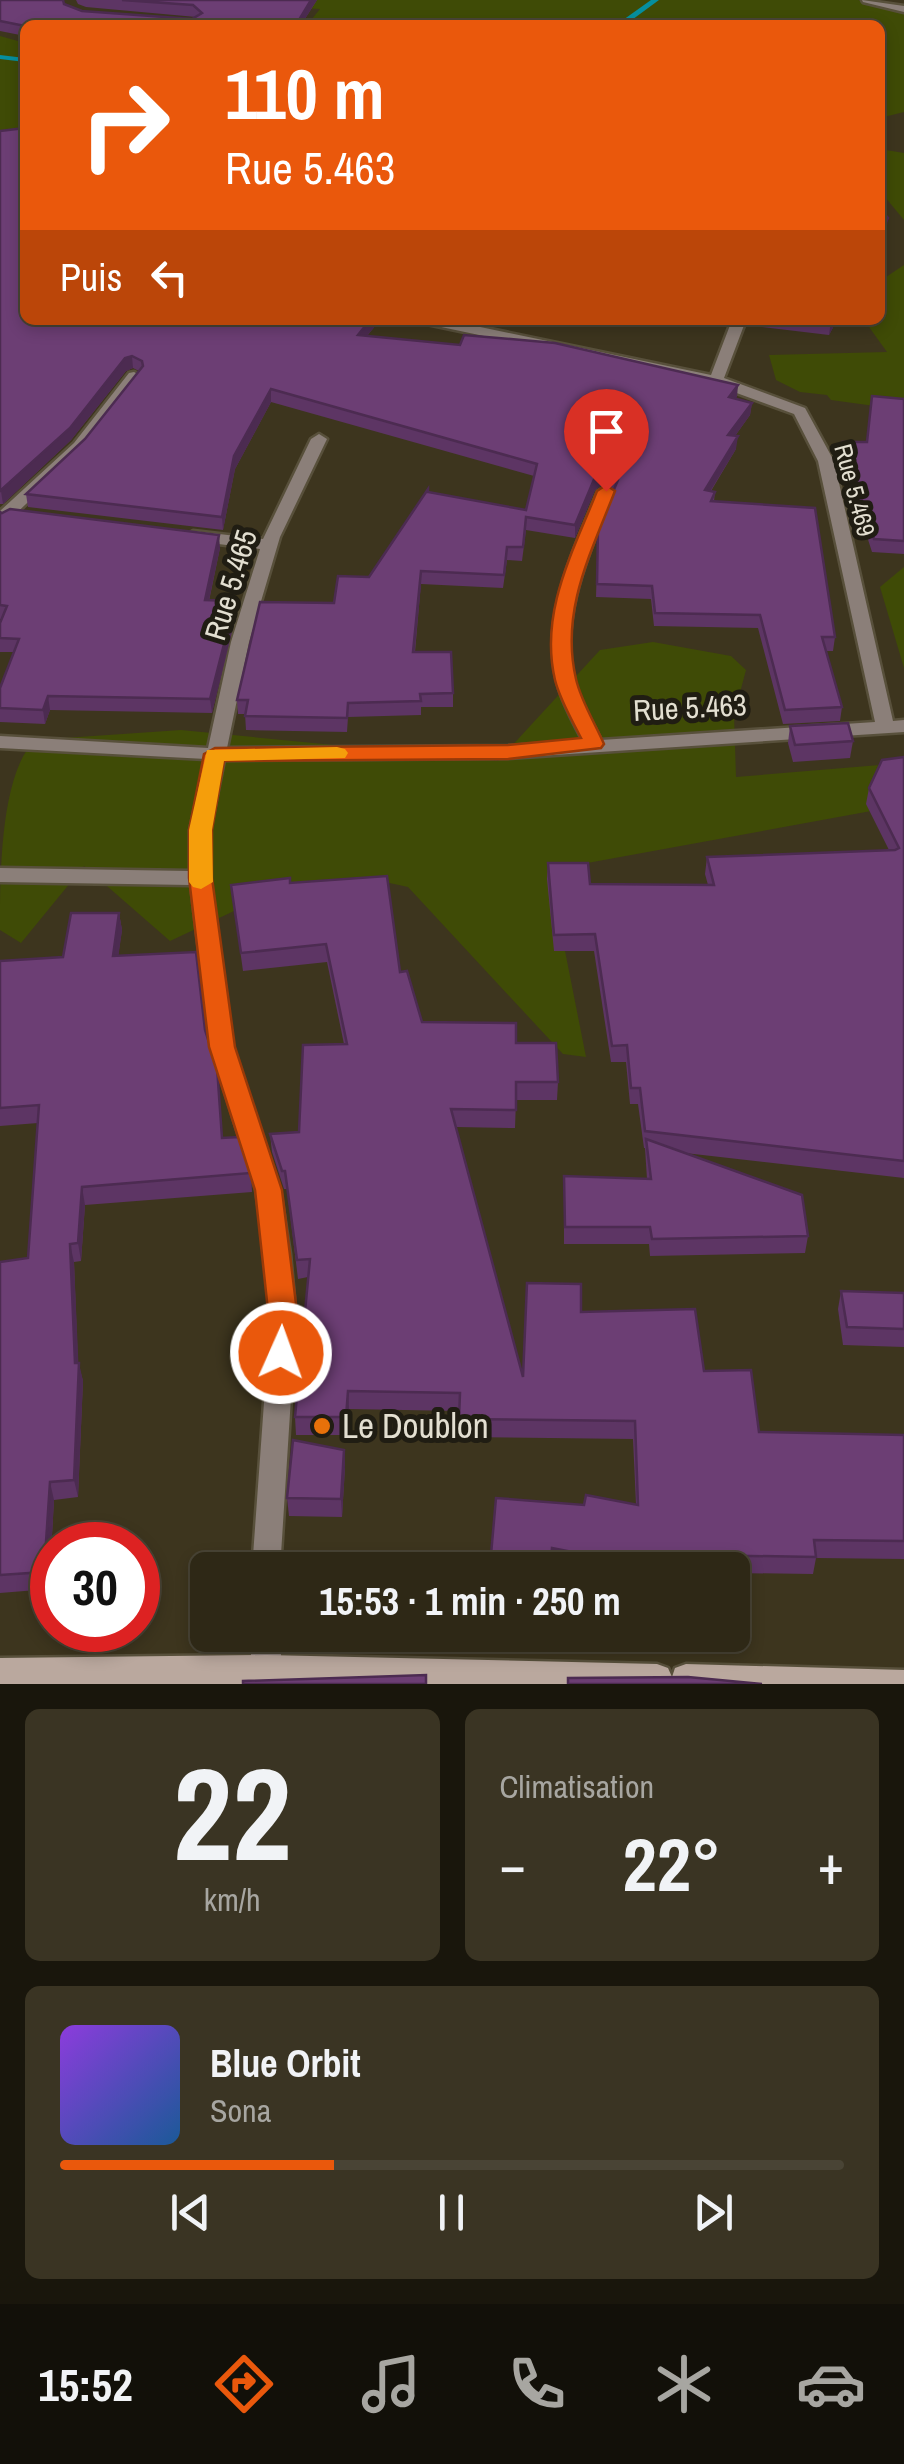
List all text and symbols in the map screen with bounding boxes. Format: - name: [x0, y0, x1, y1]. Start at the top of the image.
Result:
- text: 110 m: [225, 47, 385, 141]
- icon: right: [60, 60, 190, 190]
- text: Rue 5.463: [225, 137, 395, 198]
- icon: left: [142, 250, 197, 305]
- text: Puis: [60, 252, 122, 303]
- pin: [564, 389, 649, 492]
- icon: arrive: [579, 404, 634, 459]
- street label: Rue 5.469: [826, 440, 884, 540]
- street label: Rue 5.465: [194, 525, 266, 645]
- street label: Rue 5.463: [632, 684, 748, 730]
- position arrow: [229, 1301, 333, 1405]
- place label: Le Doublon: [342, 1402, 489, 1449]
- marker: Le Doublon: [311, 1415, 333, 1437]
- speed limit sign: 30: [30, 1522, 160, 1652]
- text: 15:53 · 1 min · 250 m: [319, 1576, 621, 1627]
- text: 22: [173, 1725, 292, 1901]
- text: Climatisation: [500, 1765, 654, 1808]
- text: 22°: [623, 1813, 721, 1914]
- text: −: [500, 1827, 526, 1901]
- text: +: [818, 1827, 844, 1901]
- text: km/h: [204, 1878, 261, 1921]
- text: Blue Orbit: [210, 2038, 361, 2089]
- text: Sona: [210, 2089, 271, 2132]
- icon: previous: [163, 2185, 218, 2240]
- icon: pause: [424, 2185, 479, 2240]
- icon: next: [686, 2185, 741, 2240]
- icon: directions: [209, 2349, 279, 2419]
- icon: music: [356, 2349, 426, 2419]
- icon: phone: [502, 2349, 572, 2419]
- icon: climate: [649, 2349, 719, 2419]
- icon: car: [796, 2349, 866, 2419]
- text: 15:52: [38, 2354, 133, 2415]

